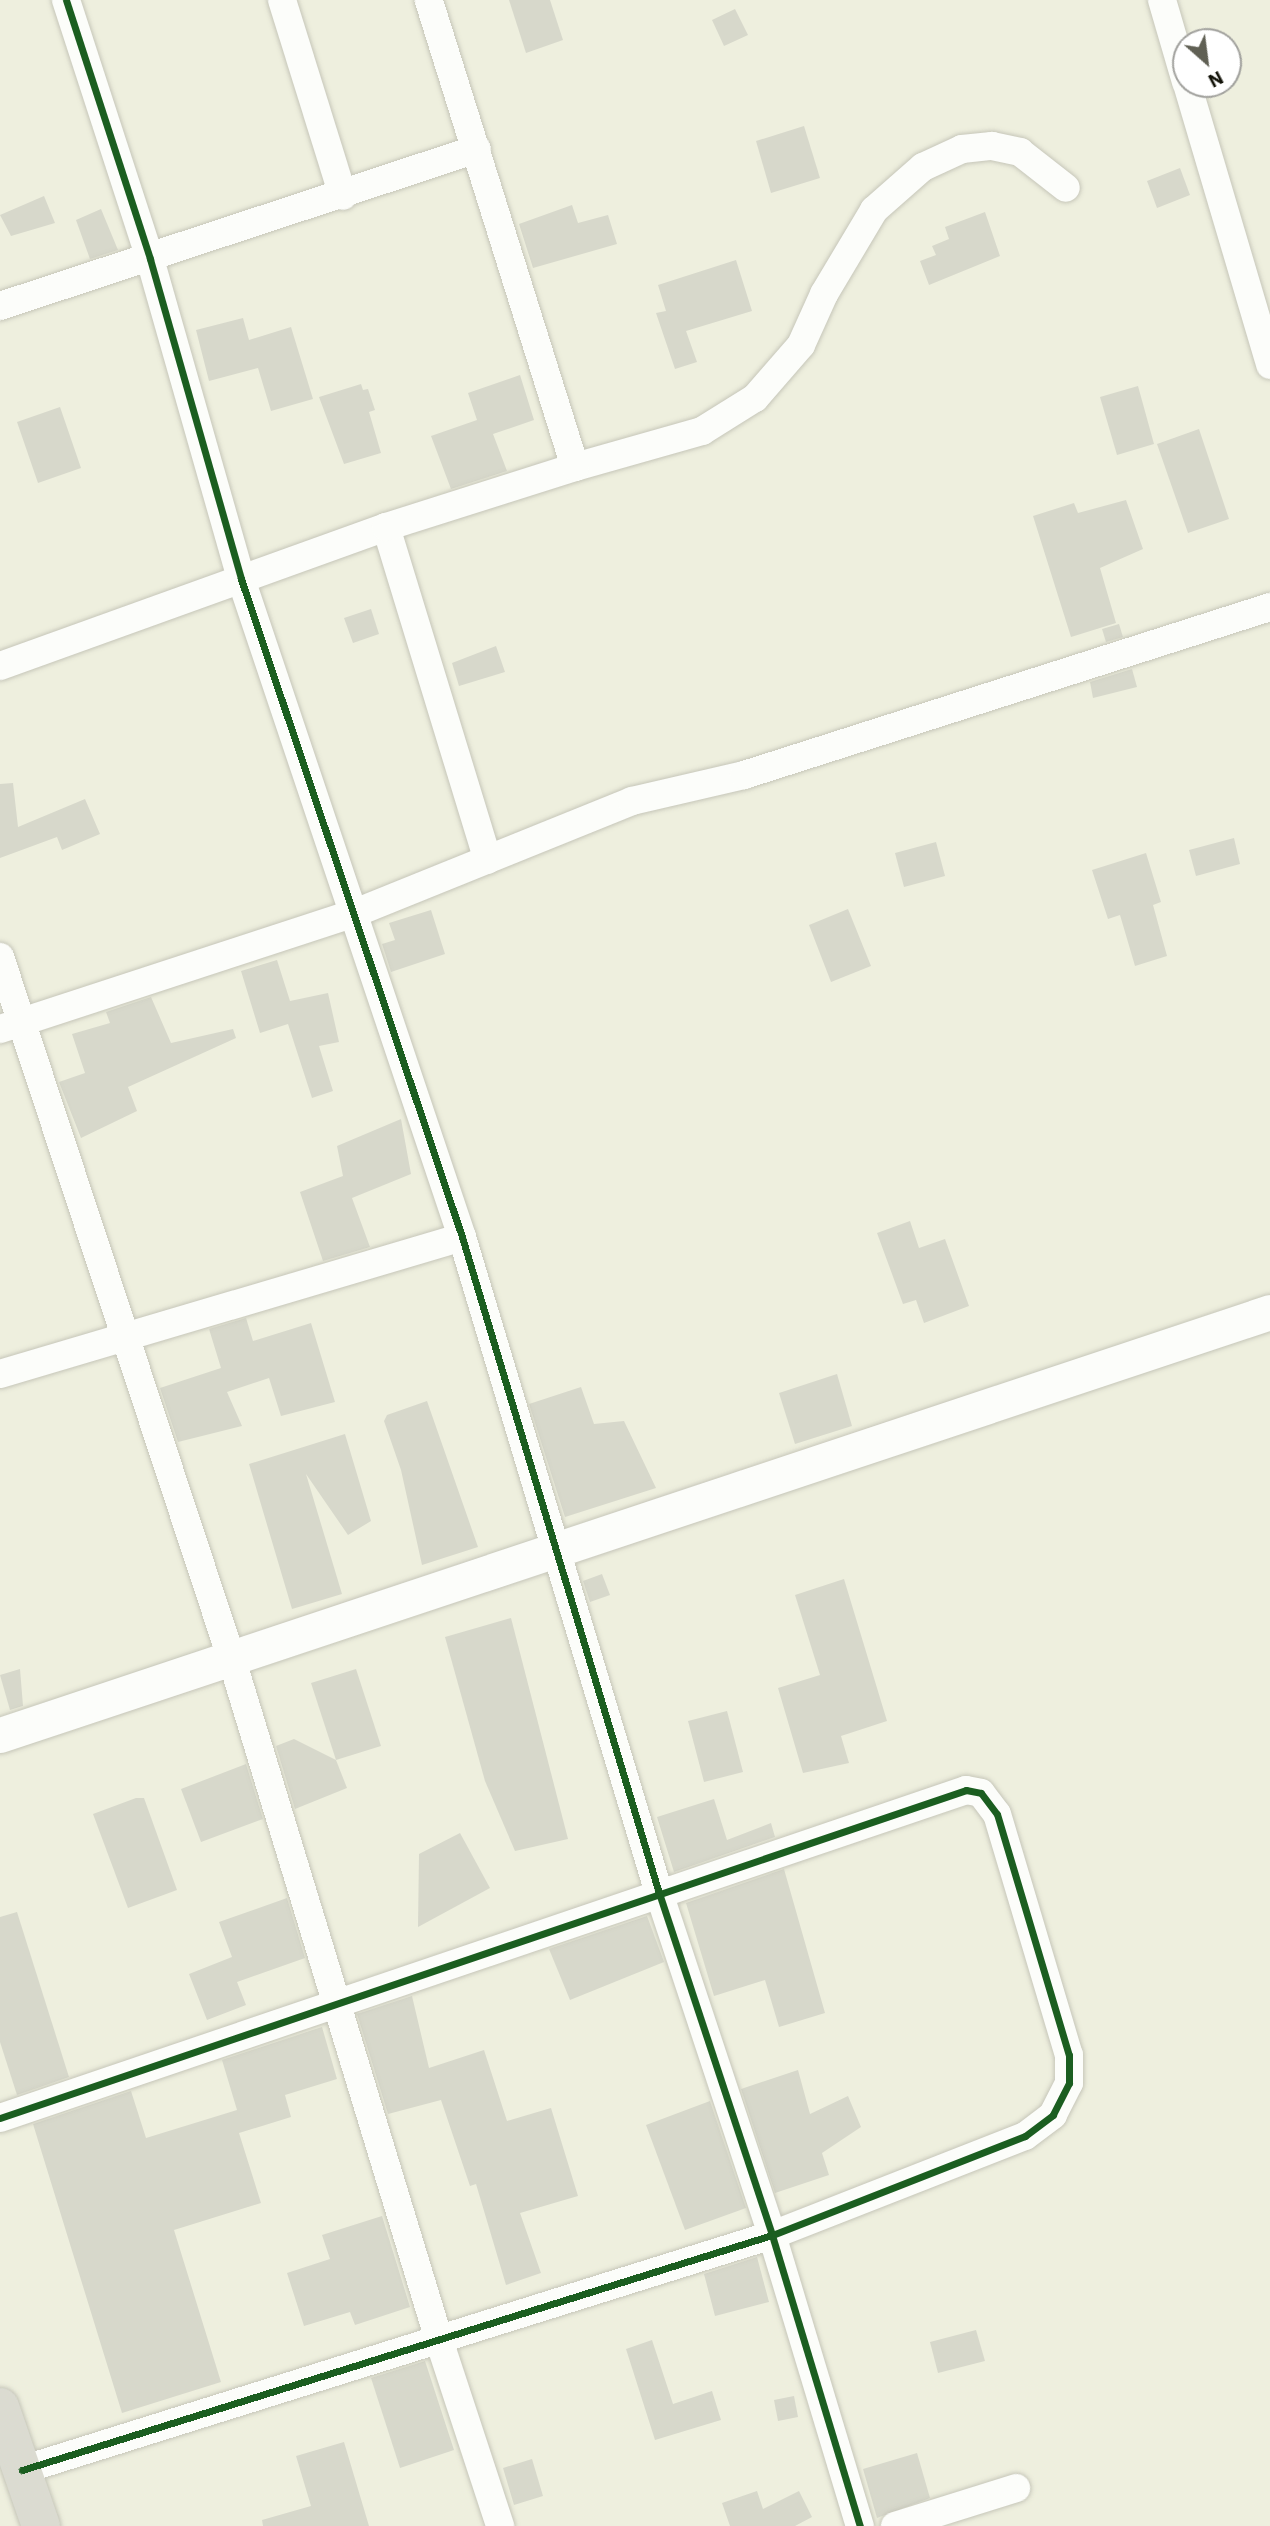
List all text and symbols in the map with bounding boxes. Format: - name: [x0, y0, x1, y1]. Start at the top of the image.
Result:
- north arrow: [1172, 28, 1242, 98]
- text: N: [1204, 66, 1228, 94]

